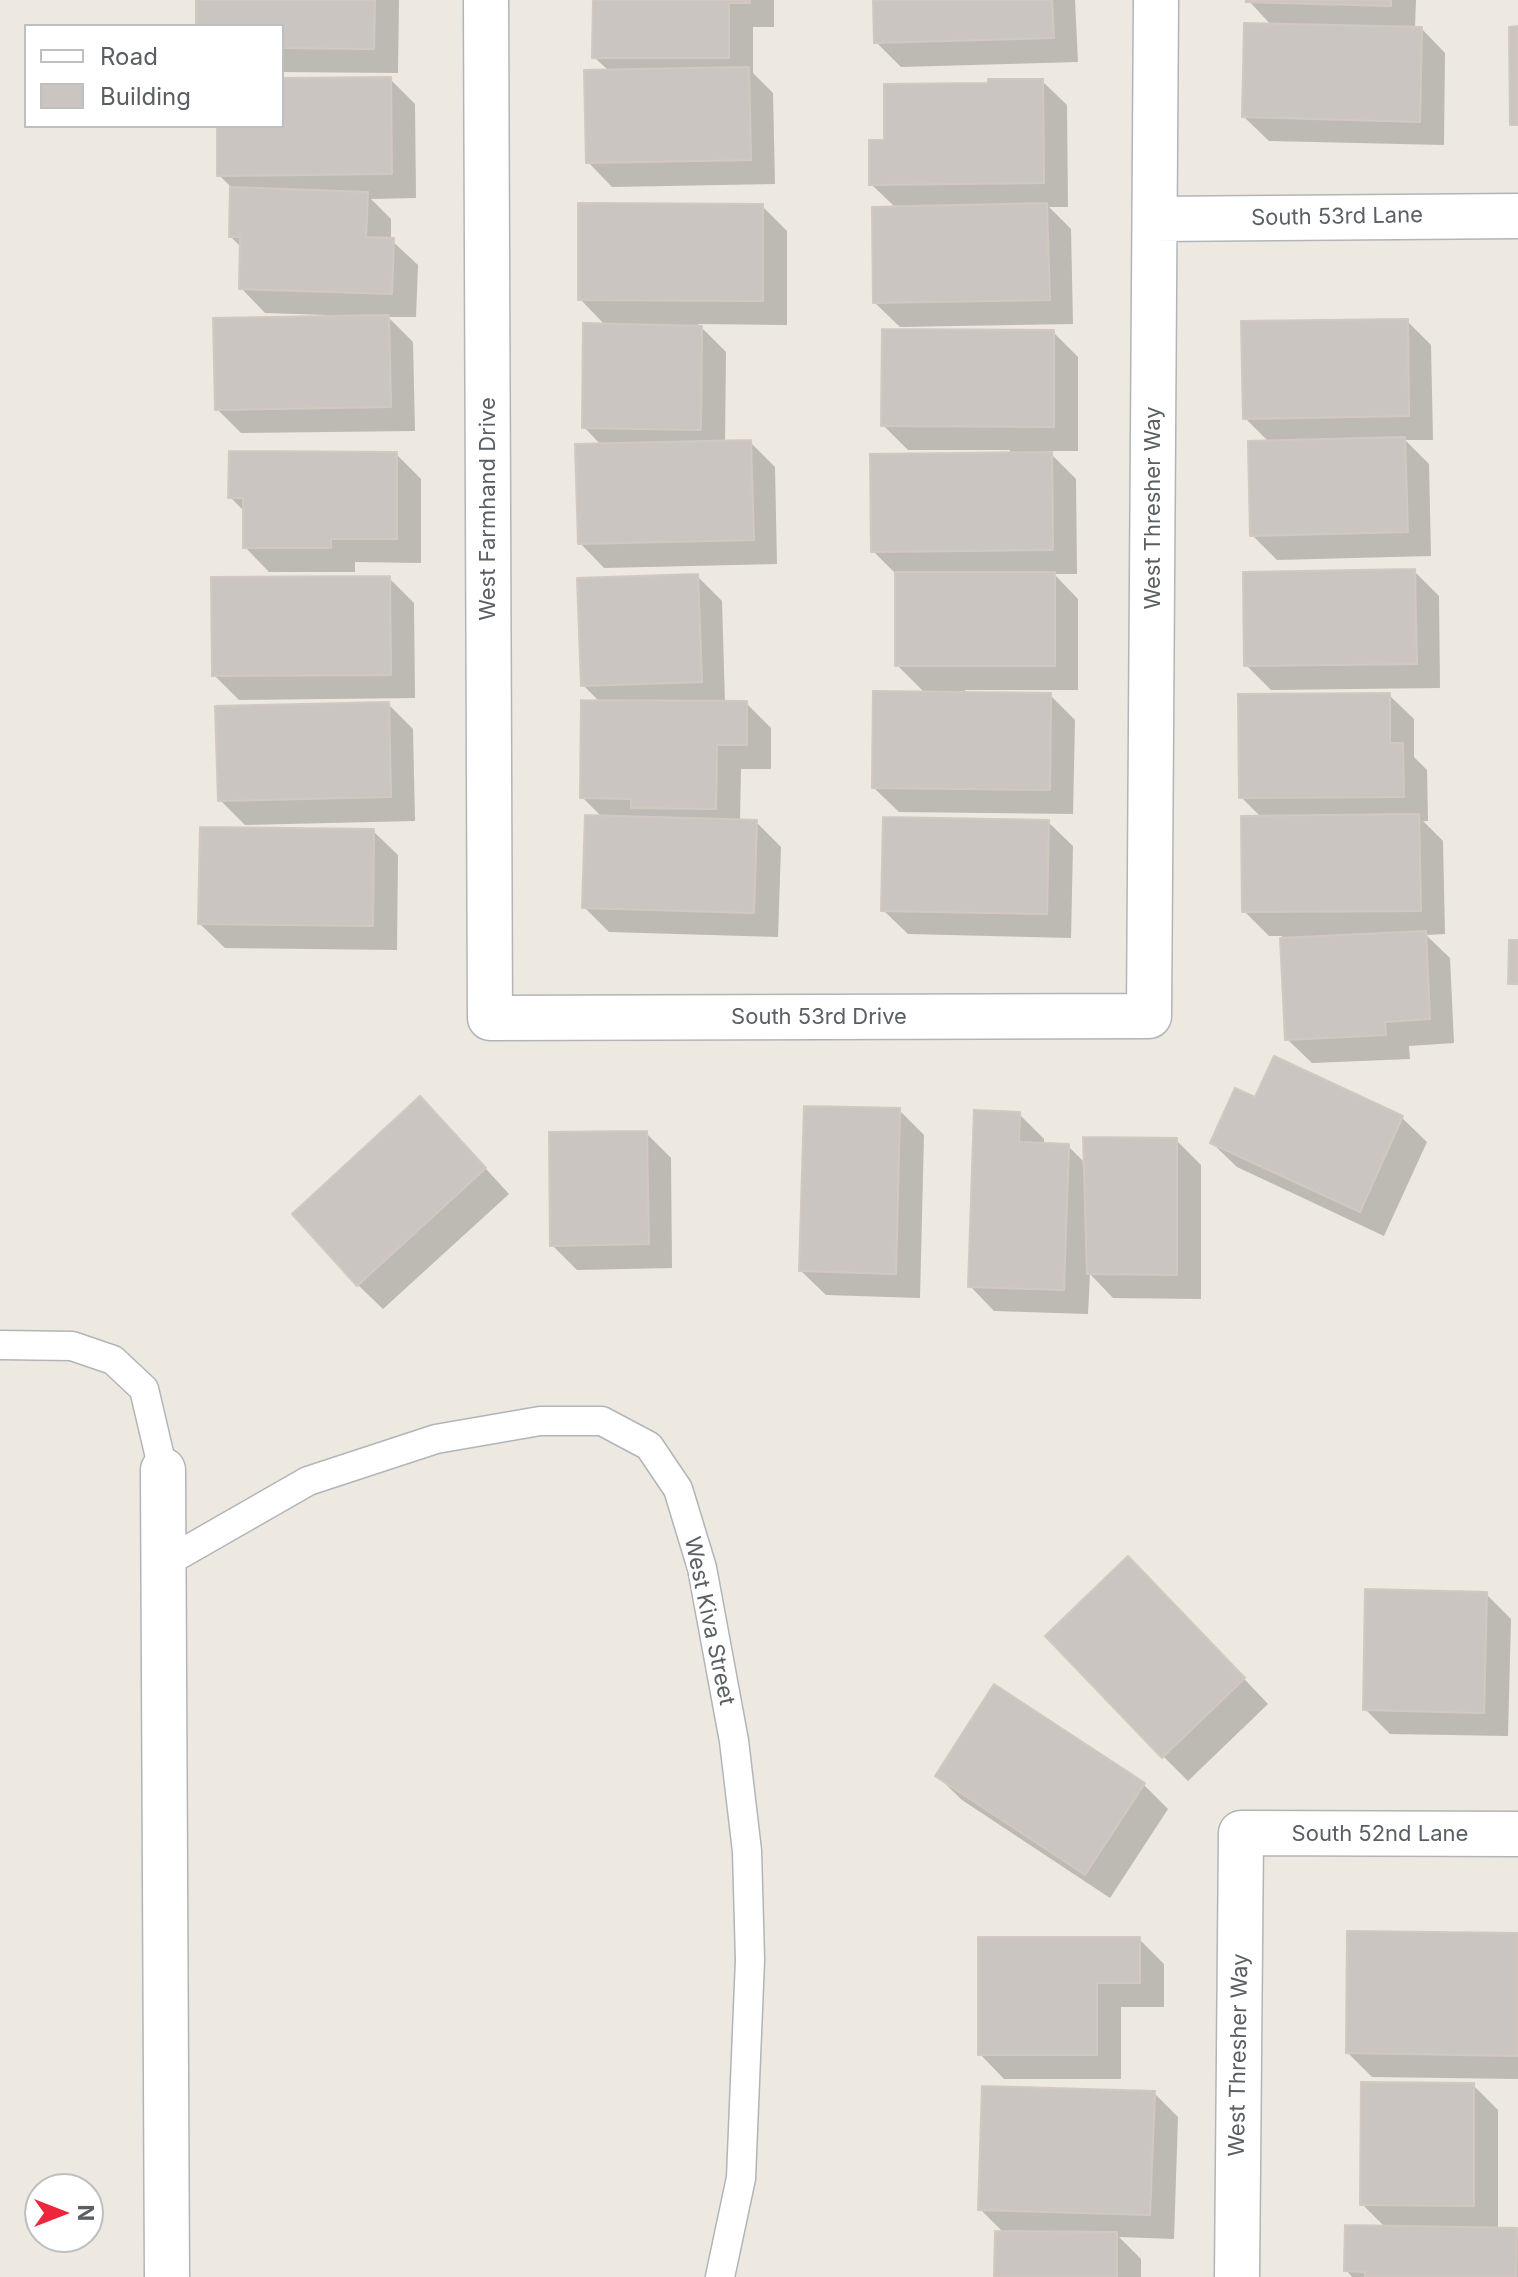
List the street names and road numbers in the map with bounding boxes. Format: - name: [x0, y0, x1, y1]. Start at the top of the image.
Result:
- street label: South 53rd Lane: [1251, 202, 1423, 232]
- street label: West Farmhand Drive: [475, 397, 501, 621]
- street label: West Thresher Way: [1140, 406, 1166, 610]
- street label: South 53rd Drive: [731, 1004, 907, 1030]
- street label: West Kiva Street: [678, 1534, 740, 1708]
- street label: South 52nd Lane: [1292, 1821, 1468, 1847]
- street label: West Thresher Way: [1224, 1953, 1254, 2157]

